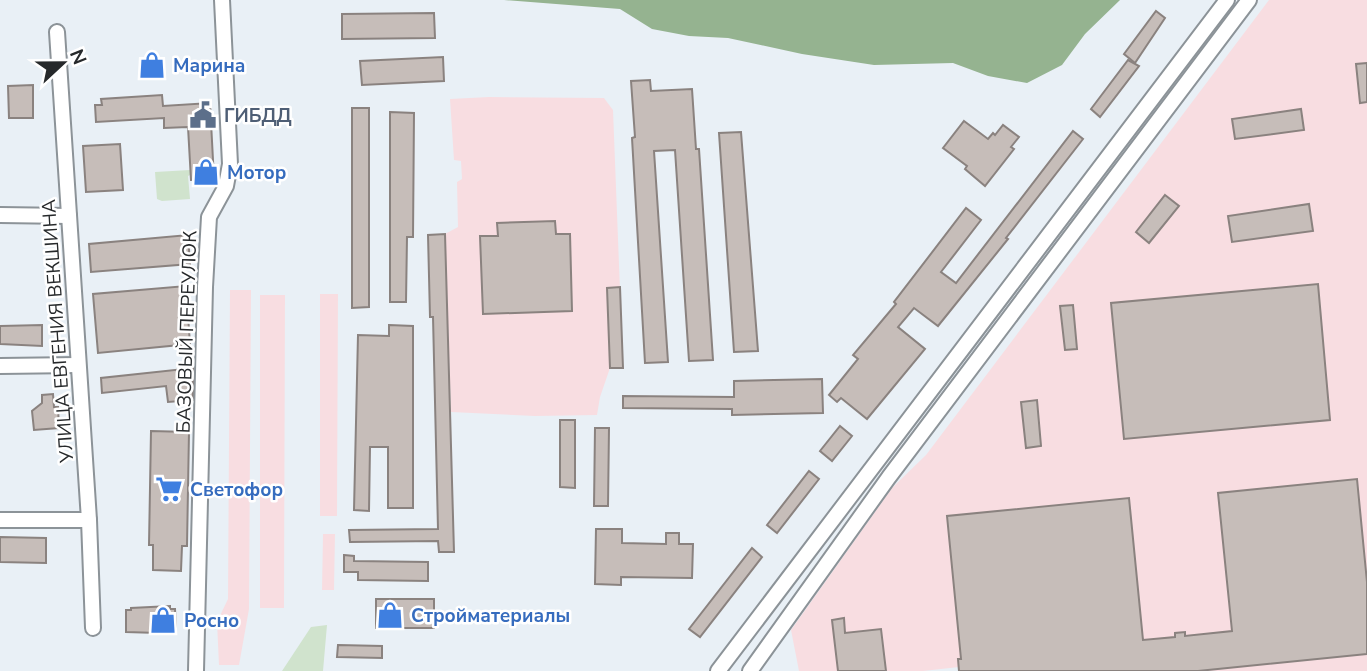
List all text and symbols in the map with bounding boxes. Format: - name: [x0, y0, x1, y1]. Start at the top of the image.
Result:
- north arrow: [28, 28, 98, 98]
- text: N: [63, 46, 93, 68]
- shop icon: Марина: [137, 50, 167, 80]
- place label: Марина: [173, 53, 246, 79]
- public building icon: ГИБДД: [188, 100, 218, 130]
- place label: ГИБДД: [224, 103, 292, 129]
- shop icon: Мотор: [191, 157, 221, 187]
- place label: Мотор: [227, 160, 286, 186]
- street label: УЛИЦА ЕВГЕНИЯ ВЕКШИНА: [36, 198, 80, 465]
- street label: БАЗОВЫЙ ПЕРЕУЛОК: [170, 230, 204, 434]
- supermarket icon: Светофор: [154, 474, 184, 504]
- place label: Светофор: [190, 477, 283, 503]
- shop icon: Стройматериалы: [375, 600, 405, 630]
- place label: Стройматериалы: [411, 603, 570, 629]
- shop icon: Росно: [148, 605, 178, 635]
- place label: Росно: [184, 608, 239, 634]

